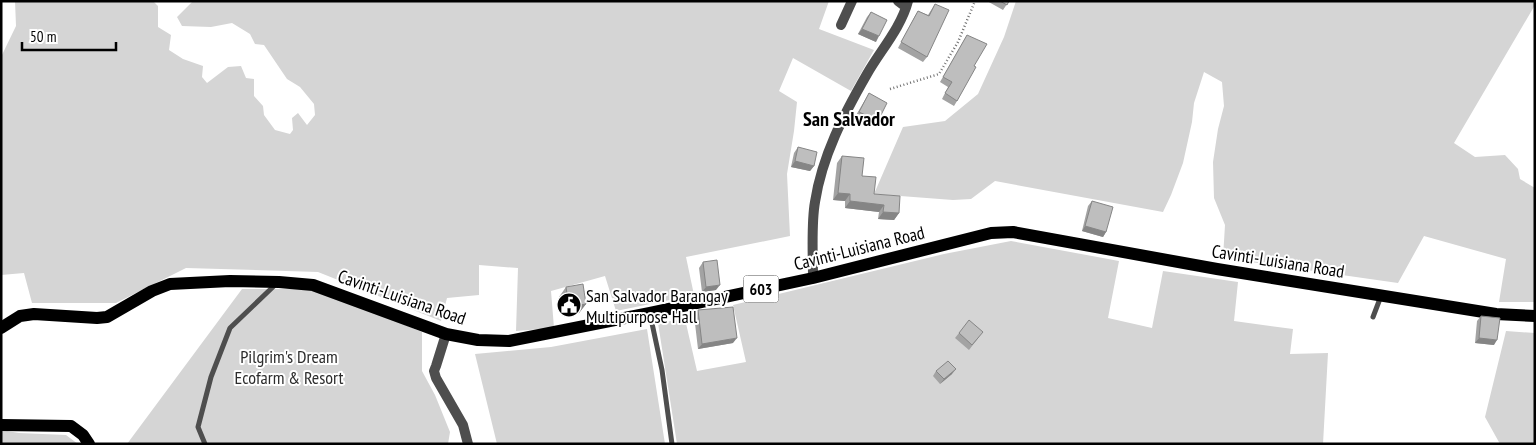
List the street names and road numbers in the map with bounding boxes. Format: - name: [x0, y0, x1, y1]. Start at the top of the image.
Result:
- street label: Cavinti-Luisiana Road: [791, 221, 927, 275]
- street label: Cavinti-Luisiana Road: [1210, 239, 1346, 283]
- street label: Cavinti-Luisiana Road: [335, 264, 469, 330]
- road number: 603: [744, 276, 778, 302]

